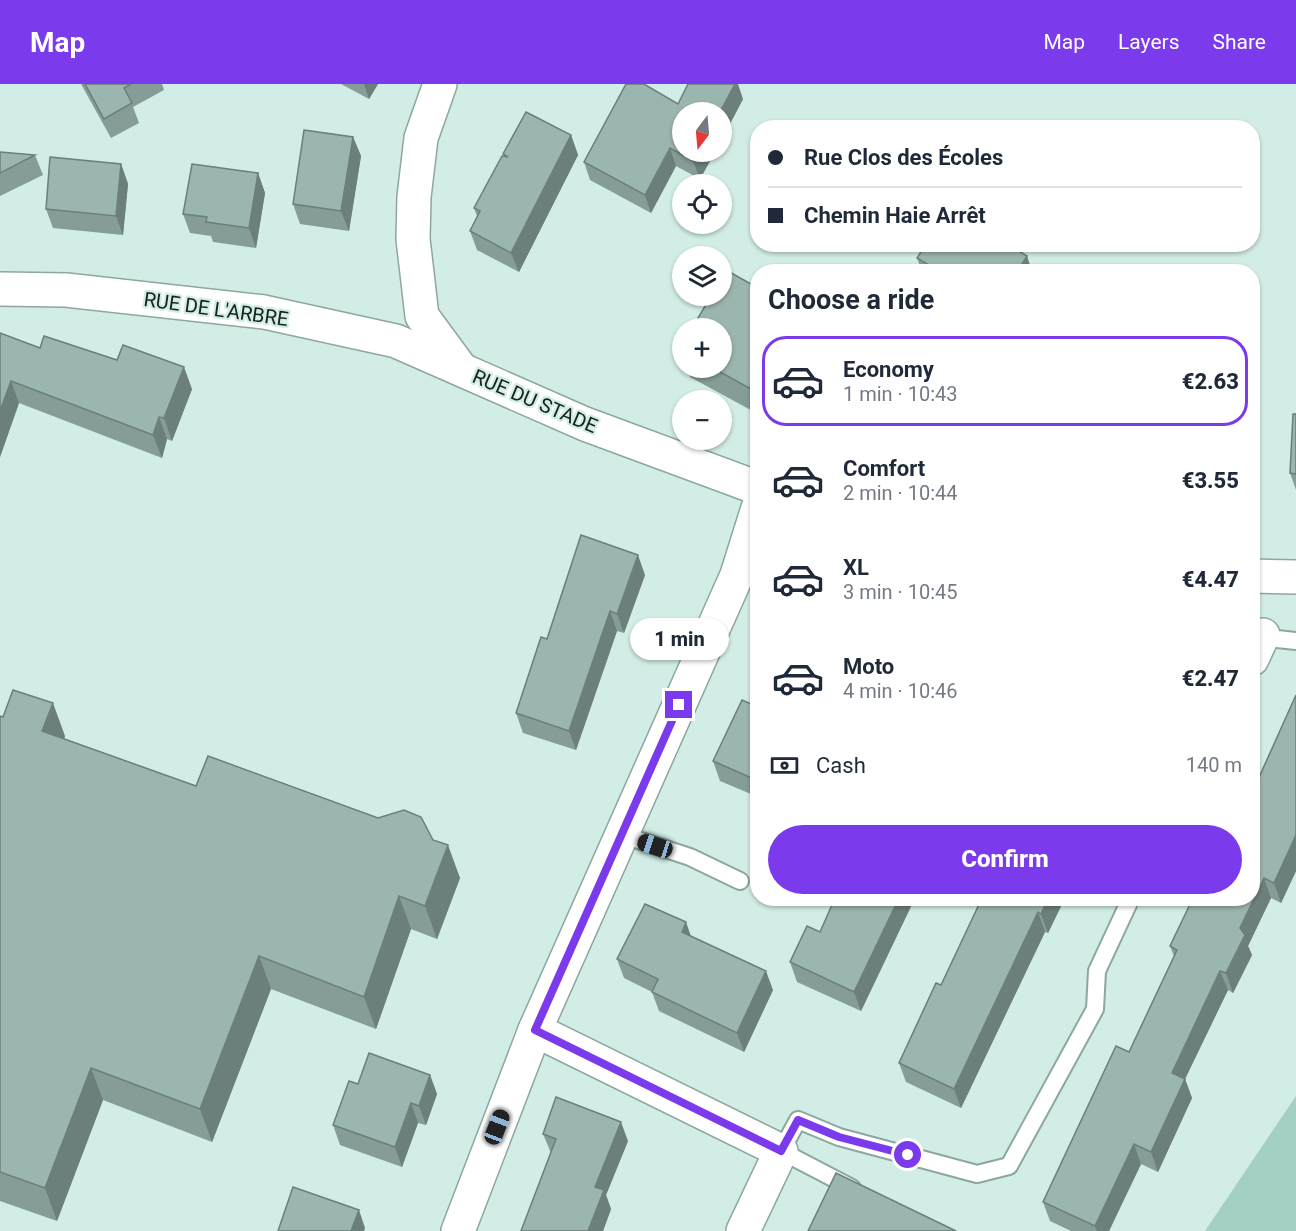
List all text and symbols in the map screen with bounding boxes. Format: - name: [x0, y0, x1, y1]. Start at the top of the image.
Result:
- text: Map: [30, 26, 85, 59]
- text: Map: [1043, 30, 1085, 54]
- text: Layers: [1118, 30, 1179, 54]
- text: Share: [1212, 30, 1266, 54]
- north arrow: [672, 102, 732, 162]
- map controls: [672, 102, 732, 450]
- text: Rue Clos des Écoles: [804, 145, 1003, 170]
- button: locate: [672, 174, 732, 234]
- text: Chemin Haie Arrêt: [804, 203, 986, 228]
- button: layers: [672, 246, 732, 306]
- text: Choose a ride: [768, 284, 934, 316]
- street label: RUE DE L'ARBRE: [142, 287, 290, 331]
- button: +: [672, 318, 732, 378]
- icon: car: [771, 354, 825, 408]
- text: Economy: [843, 357, 934, 382]
- street label: RUE DU STADE: [469, 364, 601, 438]
- text: €2.63: [1182, 369, 1239, 394]
- text: 1 min · 10:43: [843, 382, 958, 406]
- button: −: [672, 390, 732, 450]
- icon: car: [771, 453, 825, 507]
- text: Comfort: [843, 456, 925, 481]
- text: €3.55: [1182, 468, 1239, 493]
- text: 2 min · 10:44: [843, 481, 958, 505]
- icon: car: [771, 552, 825, 606]
- text: XL: [843, 555, 869, 580]
- text: €4.47: [1182, 567, 1239, 592]
- text: 3 min · 10:45: [843, 580, 958, 604]
- callout: 1 min: [630, 618, 728, 660]
- text: 1 min: [654, 627, 705, 651]
- icon: car: [771, 651, 825, 705]
- text: Moto: [843, 654, 894, 679]
- text: €2.47: [1182, 666, 1239, 691]
- text: 4 min · 10:46: [843, 679, 958, 703]
- route end: [665, 691, 692, 718]
- icon: cash: [768, 749, 801, 782]
- text: Cash: [816, 753, 866, 778]
- text: 140 m: [1186, 753, 1242, 777]
- button: Confirm: [768, 825, 1242, 894]
- car: [635, 832, 675, 860]
- car: [482, 1107, 512, 1147]
- route start: [894, 1141, 921, 1168]

